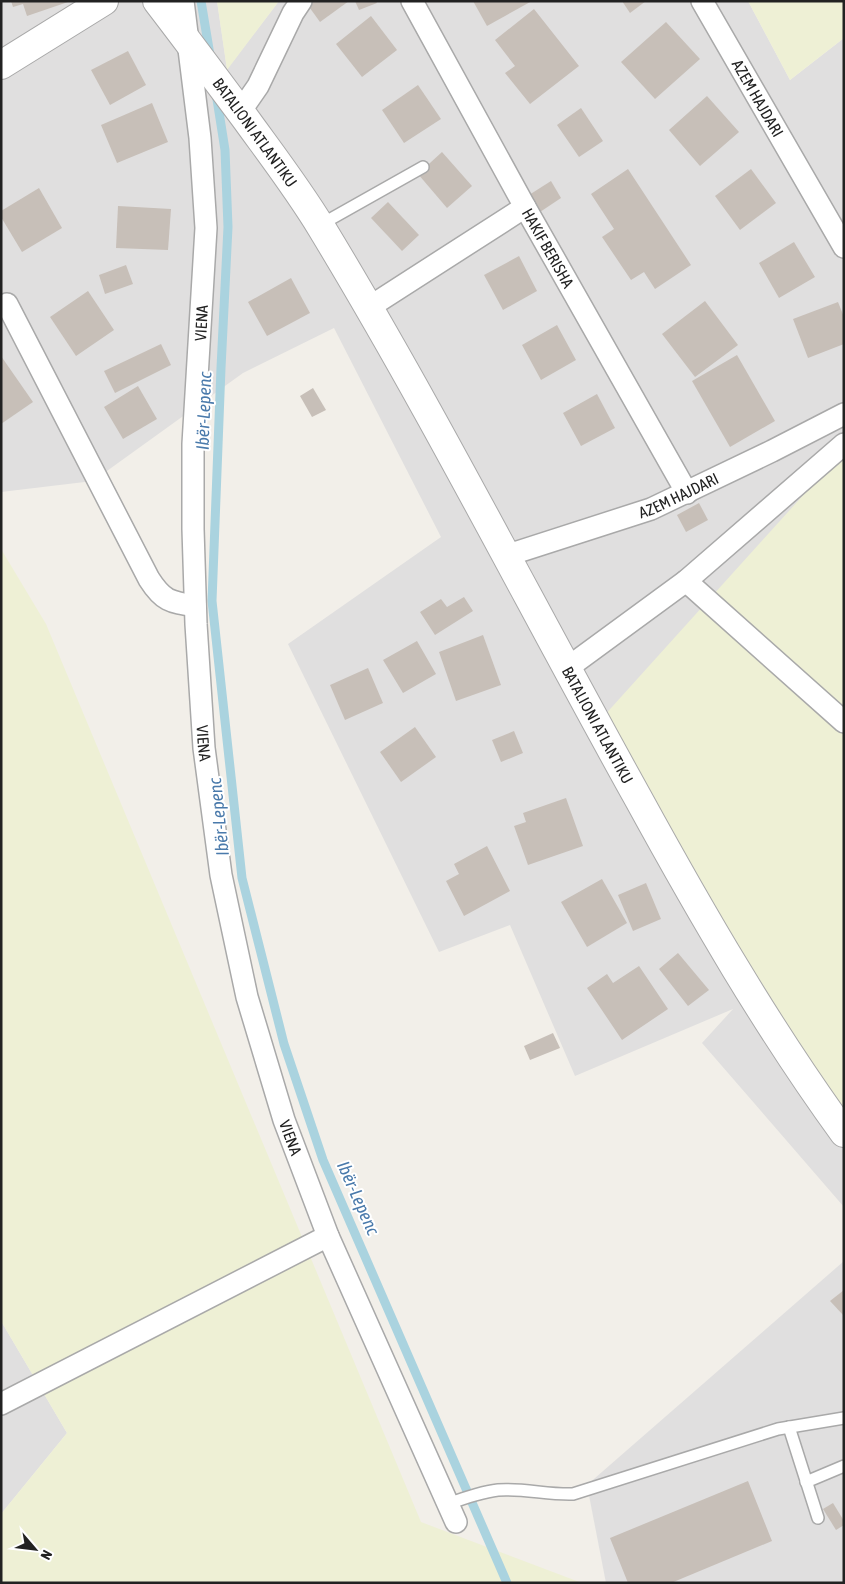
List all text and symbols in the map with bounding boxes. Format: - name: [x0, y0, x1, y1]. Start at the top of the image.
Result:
- street label: AZEM HAJDARI: [729, 56, 787, 140]
- street label: BATALIONI ATLANTIKU: [209, 74, 301, 190]
- street label: HAKIF BERISHA: [519, 205, 578, 291]
- street label: VIENA: [191, 304, 211, 341]
- water label: Ibër-Lepenc: [192, 371, 215, 450]
- street label: AZEM HAJDARI: [636, 469, 721, 521]
- street label: BATALIONI ATLANTIKU: [559, 663, 637, 786]
- street label: VIENA: [194, 724, 215, 762]
- water label: Ibër-Lepenc: [204, 777, 233, 857]
- street label: VIENA: [276, 1117, 306, 1158]
- water label: Ibër-Lepenc: [333, 1158, 384, 1238]
- north arrow: [10, 1524, 60, 1574]
- text: N: [37, 1548, 55, 1563]

